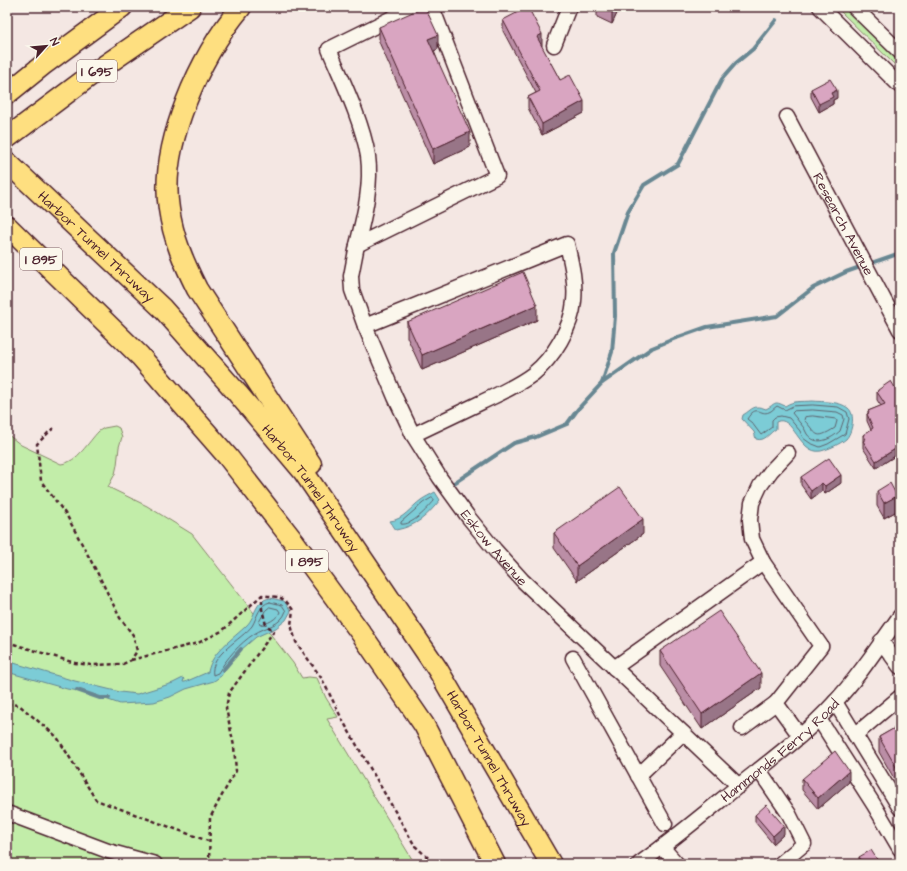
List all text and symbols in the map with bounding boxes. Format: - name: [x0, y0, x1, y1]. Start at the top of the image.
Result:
- north arrow: [26, 26, 66, 66]
- text: N: [46, 35, 63, 48]
- road number: I 695: [77, 60, 117, 82]
- street label: Research Avenue: [807, 169, 879, 280]
- street label: Harbor Tunnel Thruway: [33, 187, 159, 307]
- road number: I 895: [20, 248, 62, 270]
- street label: Harbor Tunnel Thruway: [257, 420, 364, 557]
- street label: Eskow Avenue: [455, 506, 532, 591]
- road number: I 895: [286, 550, 328, 572]
- street label: Harbor Tunnel Thruway: [441, 687, 536, 831]
- street label: Hammonds Ferry Road: [717, 695, 844, 807]

